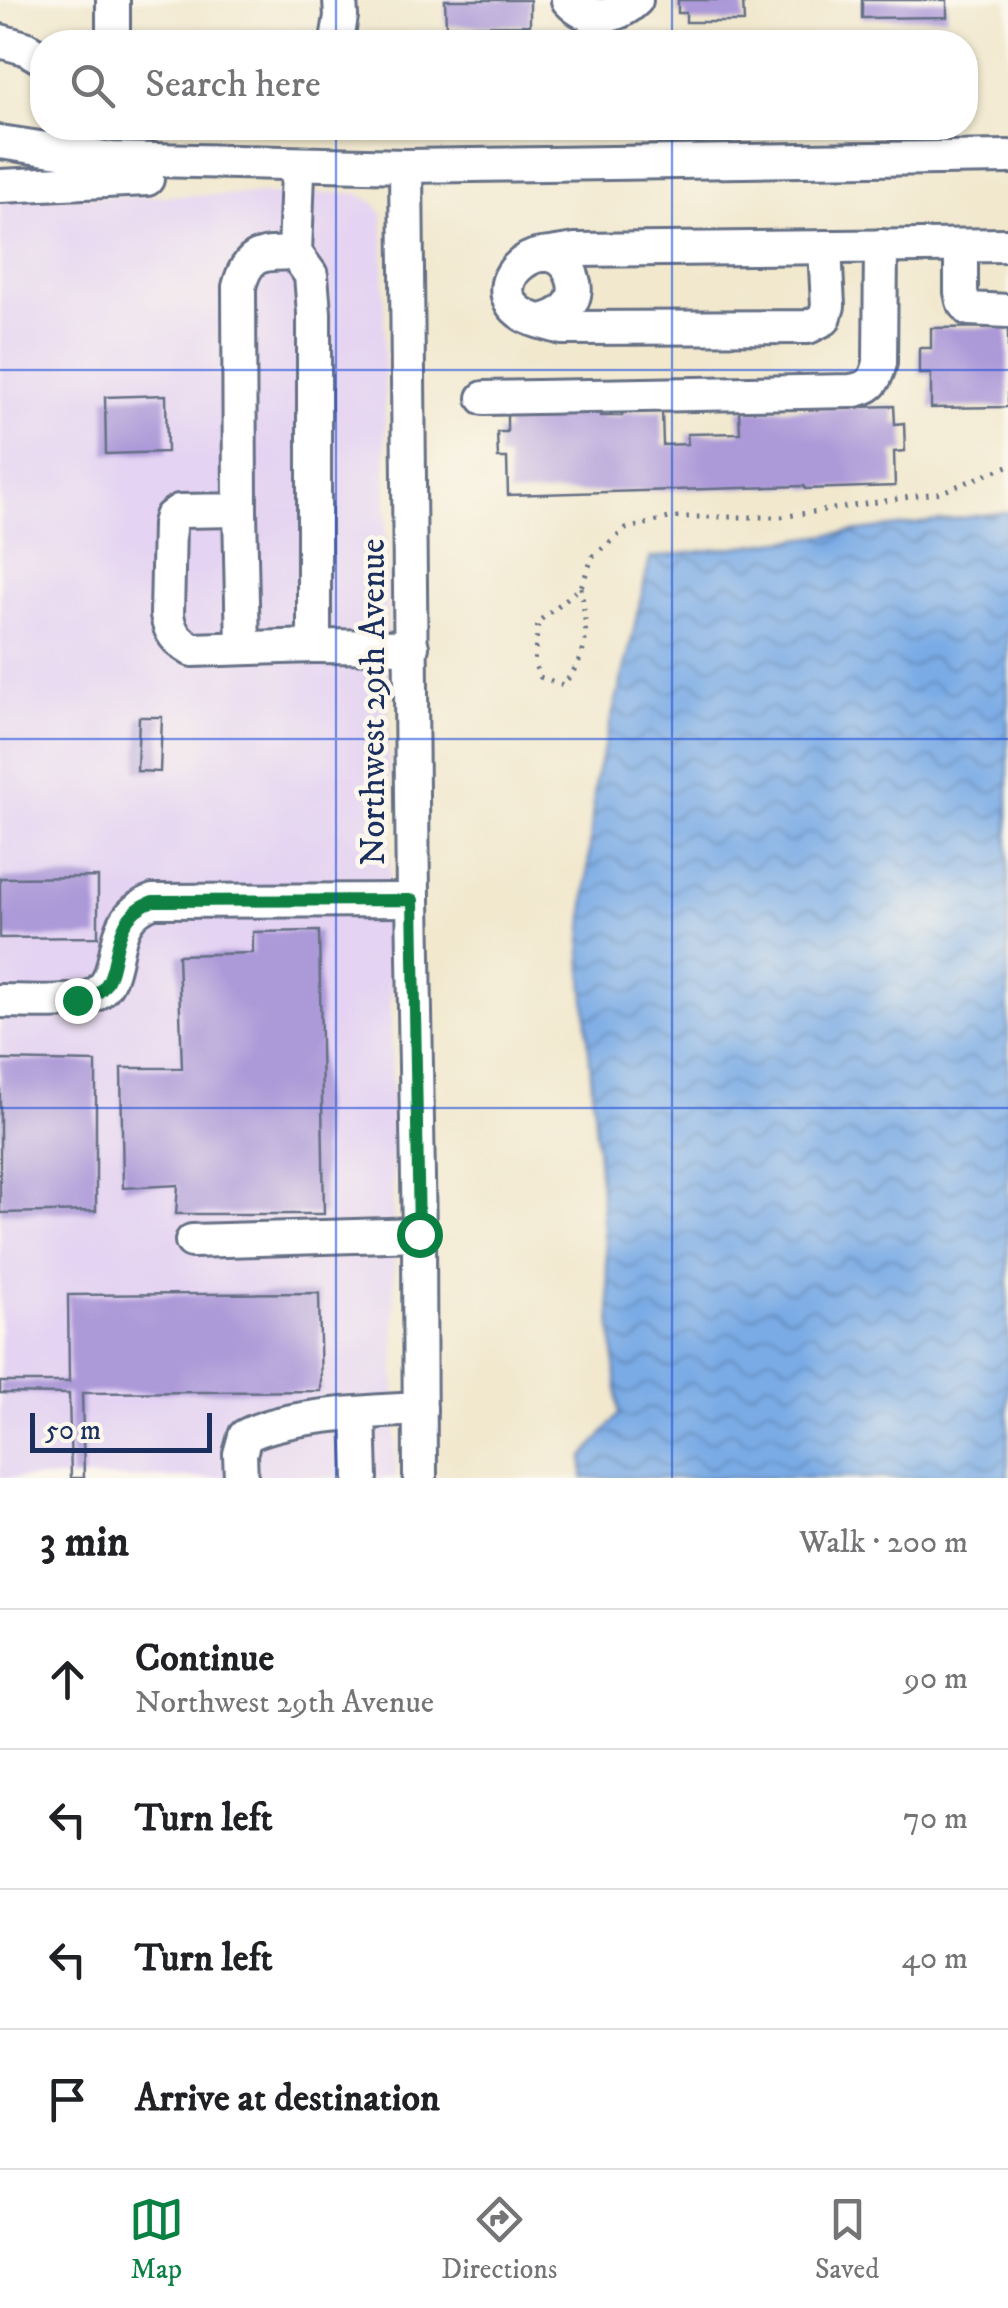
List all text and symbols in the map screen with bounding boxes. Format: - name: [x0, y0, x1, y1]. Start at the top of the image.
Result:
- search box: [30, 30, 978, 140]
- icon: search: [65, 58, 120, 113]
- text: Search here: [145, 61, 321, 109]
- street label: Northwest 29th Avenue: [352, 538, 396, 866]
- route end: [55, 978, 101, 1024]
- route start: [397, 1212, 443, 1258]
- scale bar: [30, 1408, 212, 1452]
- text: 50 m: [45, 1413, 101, 1448]
- text: 3 min: [40, 1517, 129, 1569]
- text: Walk · 200 m: [799, 1523, 968, 1563]
- text: Continue: [135, 1635, 274, 1683]
- icon: ahead: [40, 1652, 95, 1707]
- text: 90 m: [904, 1659, 968, 1699]
- text: Northwest 29th Avenue: [135, 1683, 434, 1723]
- icon: left: [40, 1792, 95, 1847]
- text: Turn left: [135, 1795, 273, 1843]
- text: 70 m: [903, 1799, 968, 1839]
- icon: left: [40, 1932, 95, 1987]
- text: Turn left: [135, 1935, 273, 1983]
- text: 40 m: [901, 1939, 968, 1979]
- icon: arrive: [40, 2072, 95, 2127]
- text: Arrive at destination: [135, 2075, 440, 2123]
- tab: Map: [129, 2192, 184, 2287]
- tab: Directions: [441, 2192, 557, 2287]
- tab: Saved: [815, 2192, 879, 2287]

